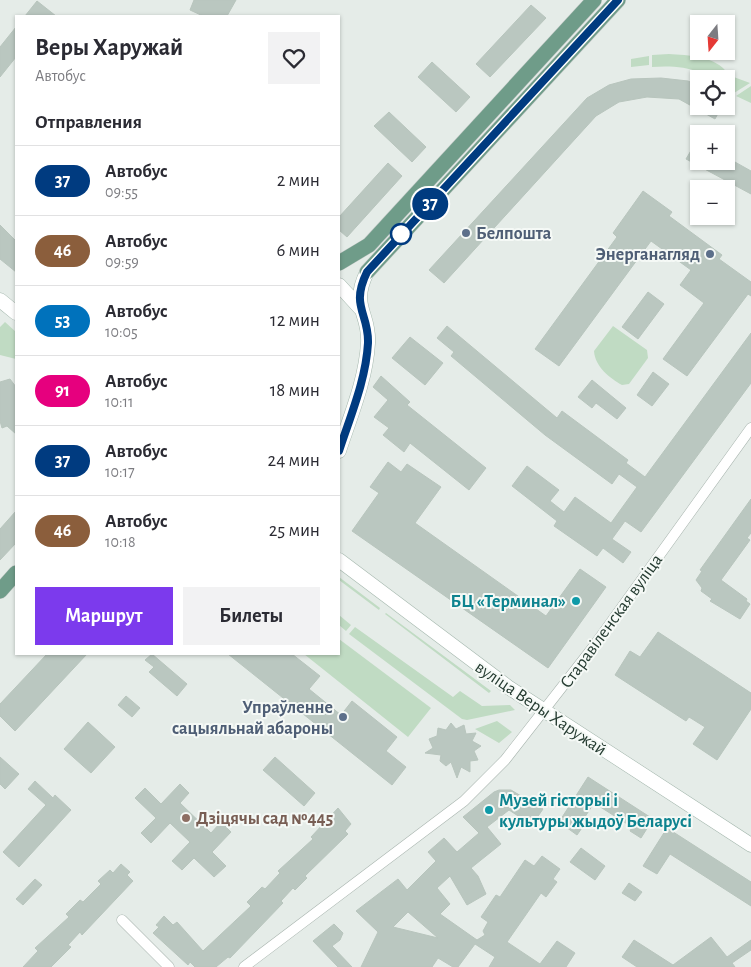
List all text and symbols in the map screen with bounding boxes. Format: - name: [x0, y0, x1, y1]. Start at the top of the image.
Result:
- north arrow: [690, 15, 735, 60]
- map controls: [690, 15, 735, 225]
- button: heart: [268, 32, 320, 84]
- text: Веры Харужай: [35, 36, 183, 60]
- text: Автобус: [35, 68, 86, 84]
- button: locate: [690, 70, 735, 115]
- text: Отправления: [35, 113, 142, 132]
- button: +: [690, 125, 735, 170]
- text: Автобус: [105, 162, 168, 181]
- text: 2 мин: [277, 171, 320, 190]
- text: 37: [55, 172, 70, 190]
- button: −: [690, 180, 735, 225]
- text: 09:55: [105, 184, 138, 200]
- line badge: 37: [408, 188, 452, 220]
- text: 37: [422, 195, 438, 213]
- unlabelled marker: [390, 223, 412, 245]
- place label: Белпошта: [476, 225, 552, 243]
- marker: Белпошта: [460, 227, 472, 239]
- text: Автобус: [105, 232, 168, 251]
- text: 6 мин: [276, 241, 320, 260]
- text: 46: [54, 242, 71, 260]
- place label: Энерганагляд: [595, 246, 700, 264]
- marker: Энерганагляд: [704, 248, 716, 260]
- text: 09:59: [105, 254, 139, 270]
- text: Автобус: [105, 302, 168, 321]
- text: 12 мин: [270, 311, 320, 330]
- text: 53: [55, 312, 70, 330]
- text: 10:05: [105, 324, 138, 340]
- text: Автобус: [105, 372, 168, 391]
- text: 18 мин: [270, 381, 320, 400]
- text: 91: [55, 382, 70, 400]
- text: 10:11: [105, 394, 134, 410]
- text: Автобус: [105, 442, 168, 461]
- text: 24 мин: [268, 451, 320, 470]
- text: 37: [55, 452, 70, 470]
- text: 10:17: [105, 464, 135, 480]
- text: Автобус: [105, 512, 168, 531]
- text: 25 мин: [269, 521, 320, 540]
- text: 46: [54, 522, 71, 540]
- text: 10:18: [105, 534, 136, 550]
- street label: Старавіленская вуліца: [557, 551, 666, 692]
- button: Маршрут: [35, 587, 173, 645]
- button: Билеты: [183, 587, 320, 645]
- place label: БЦ «Терминал»: [450, 593, 566, 611]
- marker: БЦ «Терминал»: [570, 595, 582, 607]
- street label: вуліца Веры Харужай: [471, 658, 609, 759]
- place label: Упраўленне сацыяльнай абароны: [172, 699, 333, 738]
- marker: Упраўленне сацыяльнай абароны: [337, 711, 349, 723]
- place label: Музей гісторыі і культуры жыдоў Беларусі: [499, 792, 692, 831]
- marker: Музей гісторыі і культуры жыдоў Беларусі: [483, 804, 495, 816]
- place label: Дзіцячы сад №445: [196, 810, 334, 828]
- marker: Дзіцячы сад №445: [180, 812, 192, 824]

